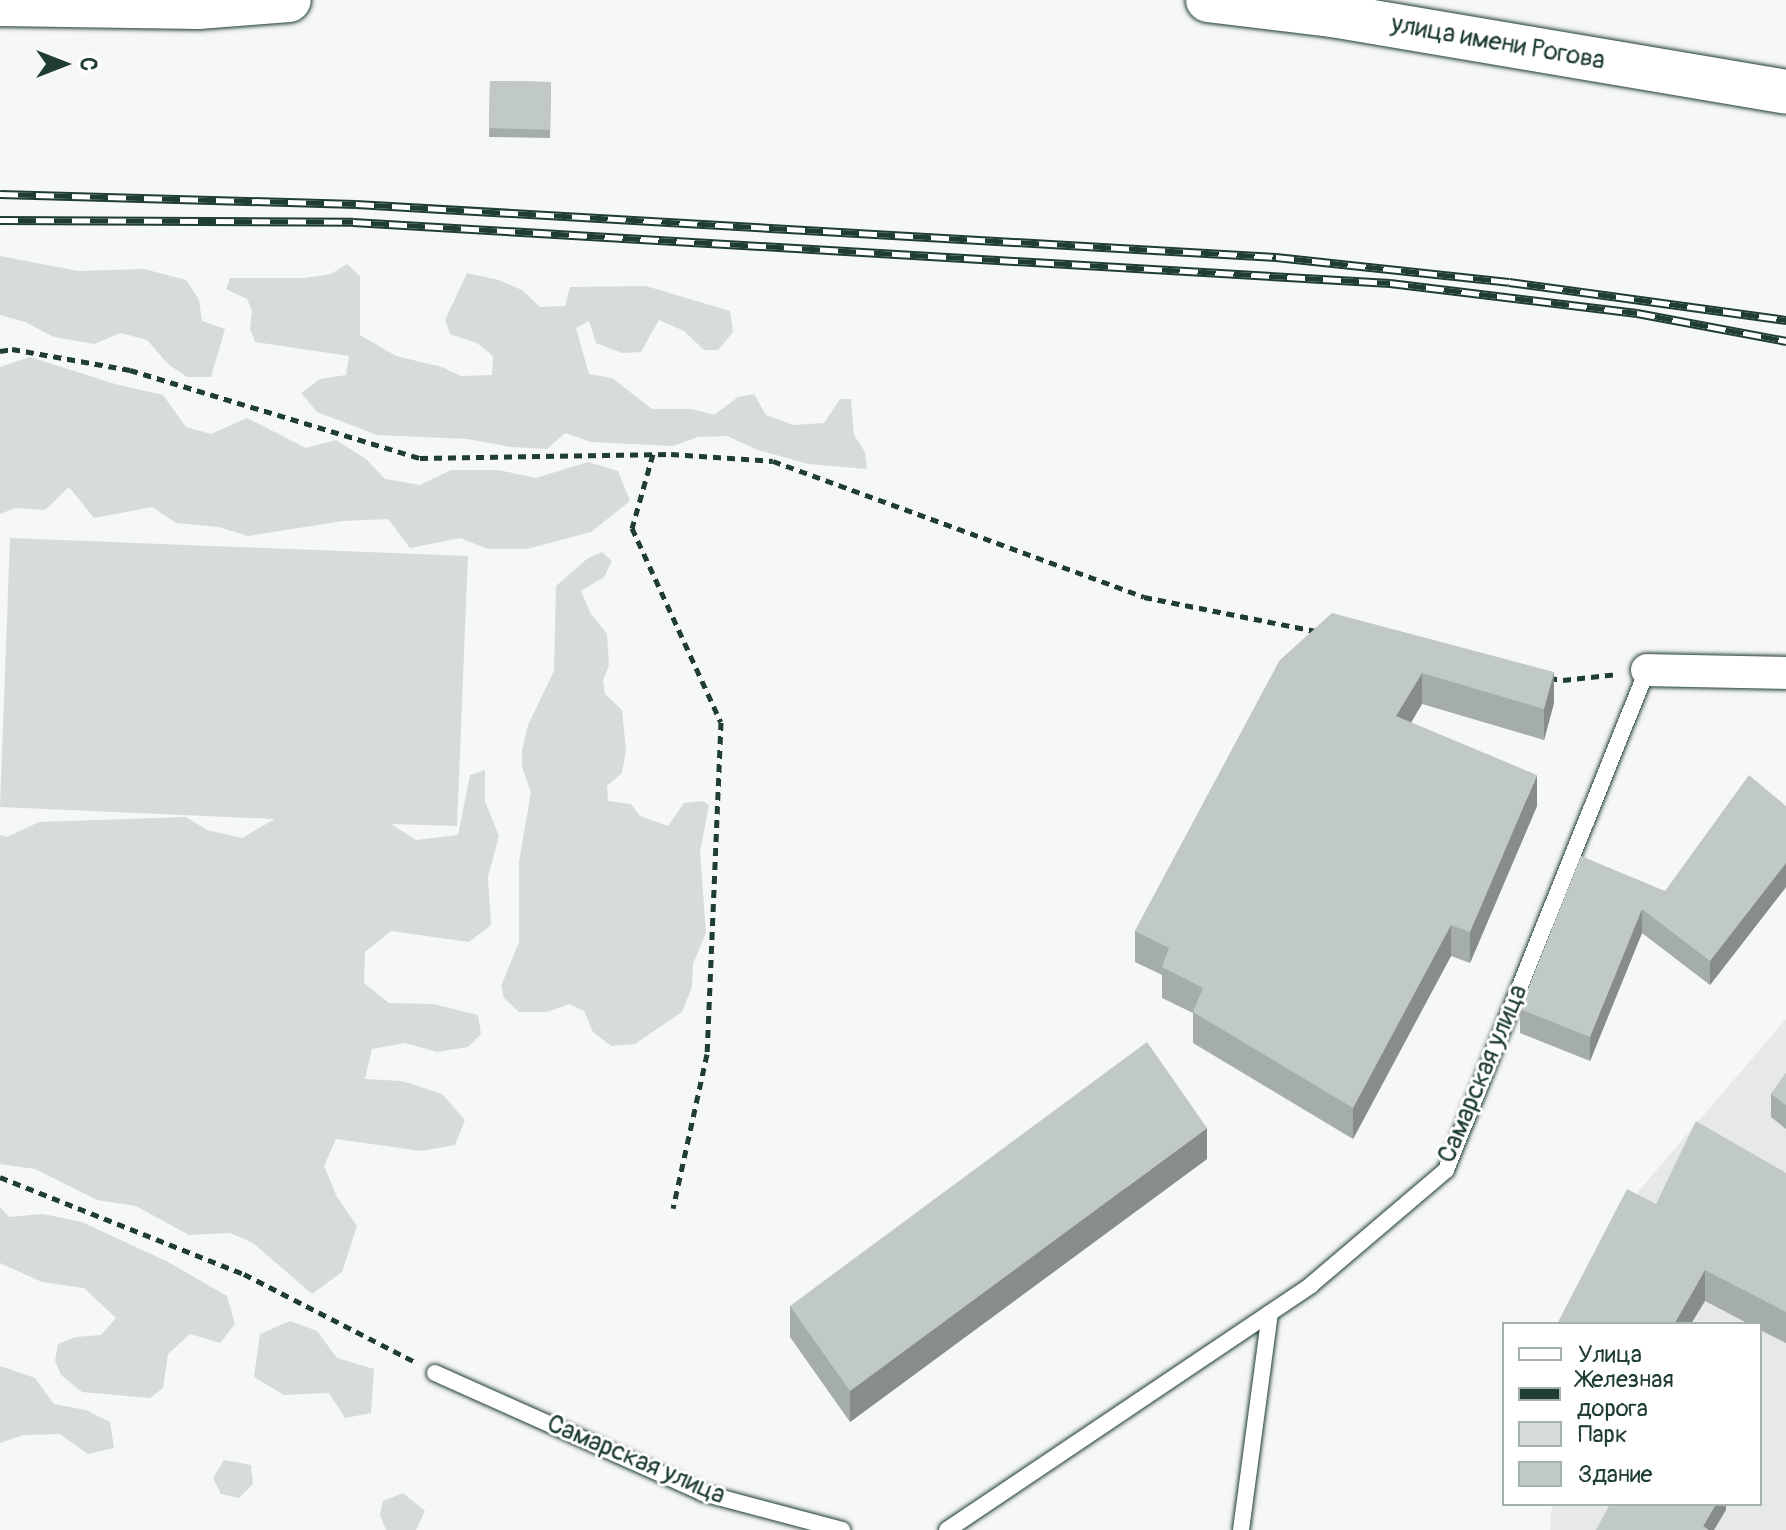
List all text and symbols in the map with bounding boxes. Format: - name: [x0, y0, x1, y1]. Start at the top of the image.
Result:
- street label: улица имени Рогова: [1389, 9, 1607, 77]
- north arrow: [24, 24, 104, 104]
- text: С: [74, 57, 102, 71]
- street label: Самарская улица: [1431, 980, 1535, 1168]
- legend: [1502, 1322, 1762, 1506]
- text: Улица: [1578, 1340, 1642, 1369]
- text: Железная дорога: [1577, 1365, 1674, 1423]
- street label: Самарская улица: [542, 1408, 730, 1512]
- text: Парк: [1578, 1420, 1627, 1449]
- text: Здание: [1578, 1460, 1652, 1489]

